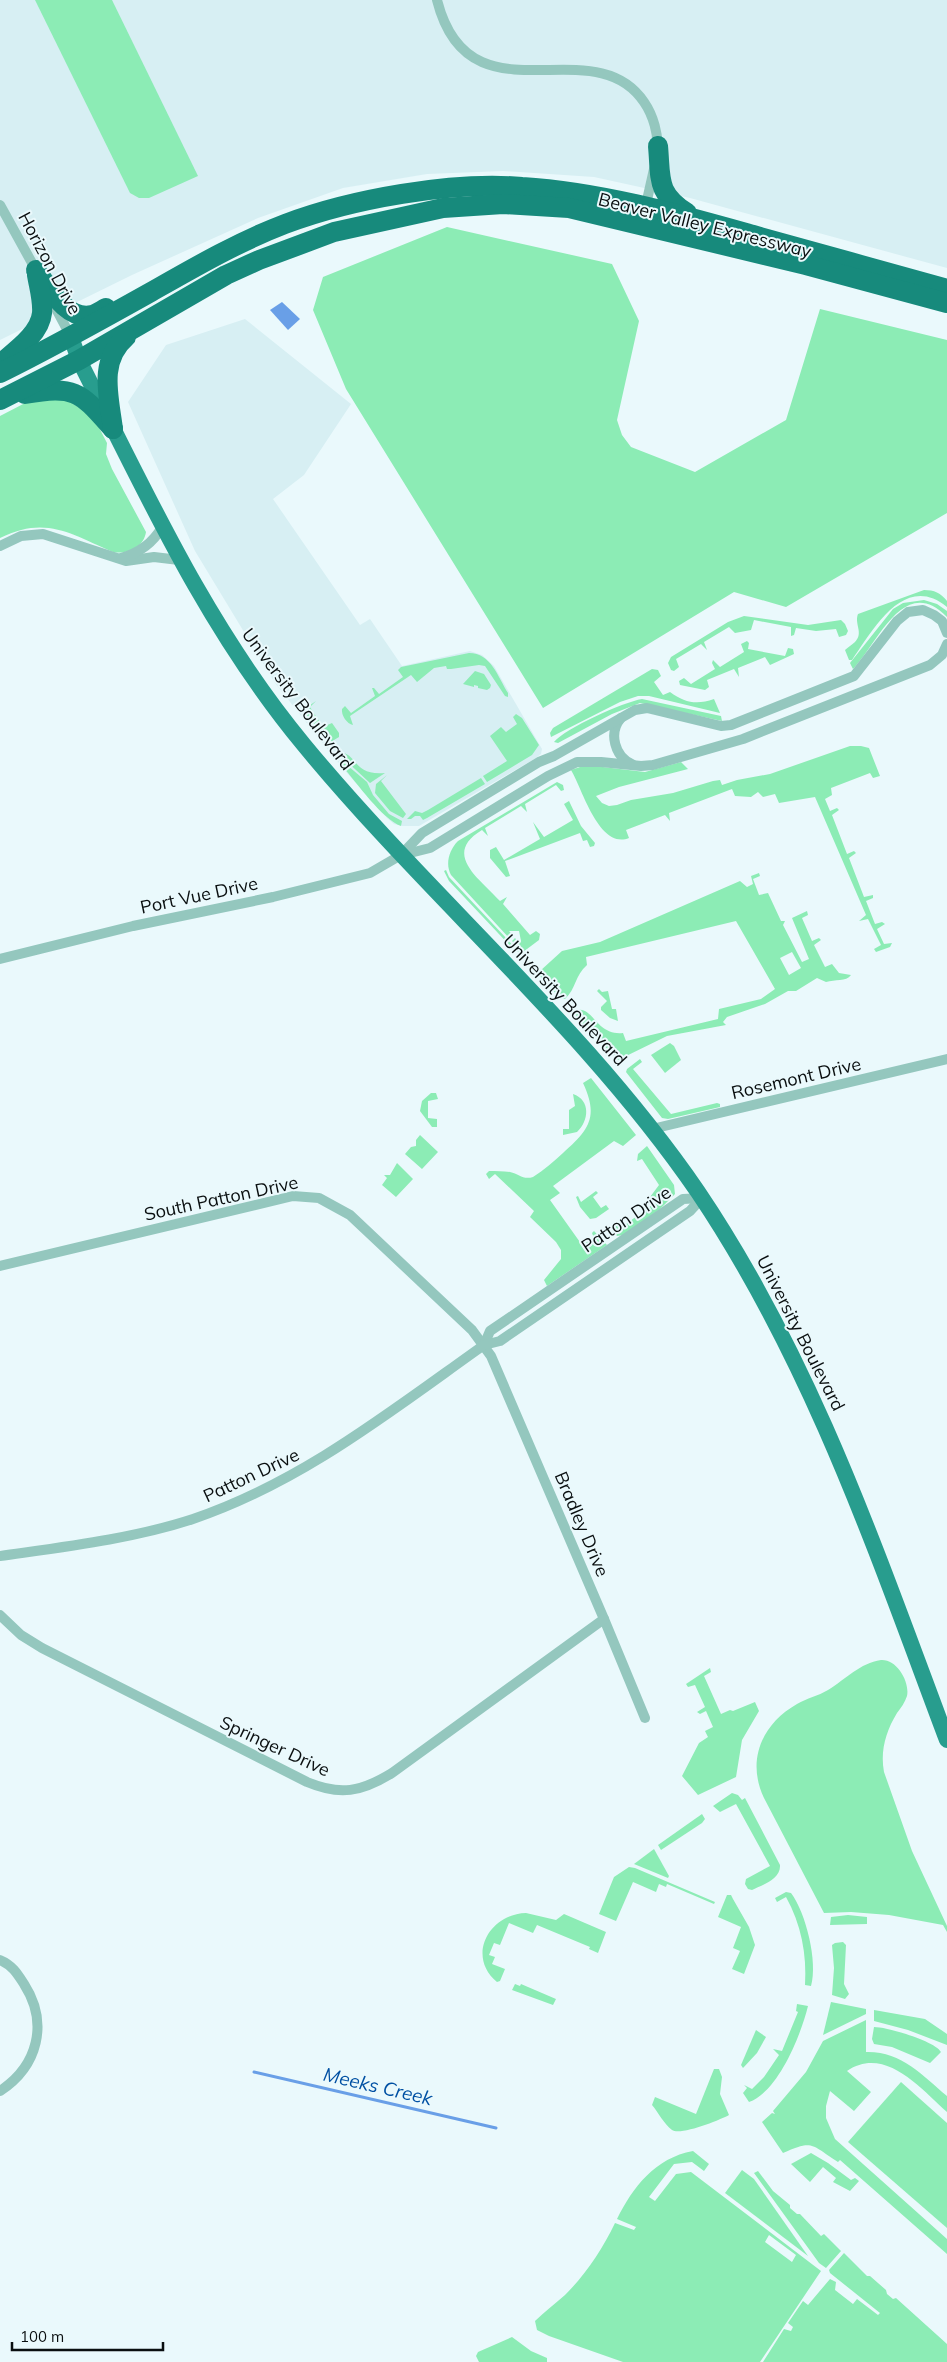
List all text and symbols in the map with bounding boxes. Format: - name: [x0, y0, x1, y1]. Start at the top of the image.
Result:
- street label: Beaver Valley Expressway: [596, 187, 814, 263]
- street label: Horizon Drive: [13, 208, 87, 318]
- street label: University Boulevard: [237, 623, 359, 775]
- street label: Port Vue Drive: [138, 871, 260, 919]
- street label: University Boulevard: [498, 929, 632, 1071]
- street label: Rosemont Drive: [729, 1052, 863, 1104]
- street label: South Patton Drive: [142, 1170, 300, 1226]
- street label: Patton Drive: [577, 1181, 675, 1257]
- street label: University Boulevard: [752, 1251, 850, 1415]
- street label: Patton Drive: [199, 1443, 303, 1507]
- street label: Bradley Drive: [550, 1468, 614, 1580]
- street label: Springer Drive: [216, 1710, 334, 1782]
- water label: Meeks Creek: [321, 2062, 436, 2110]
- scale bar: [12, 2320, 164, 2352]
- text: 100 m: [20, 2327, 64, 2346]

